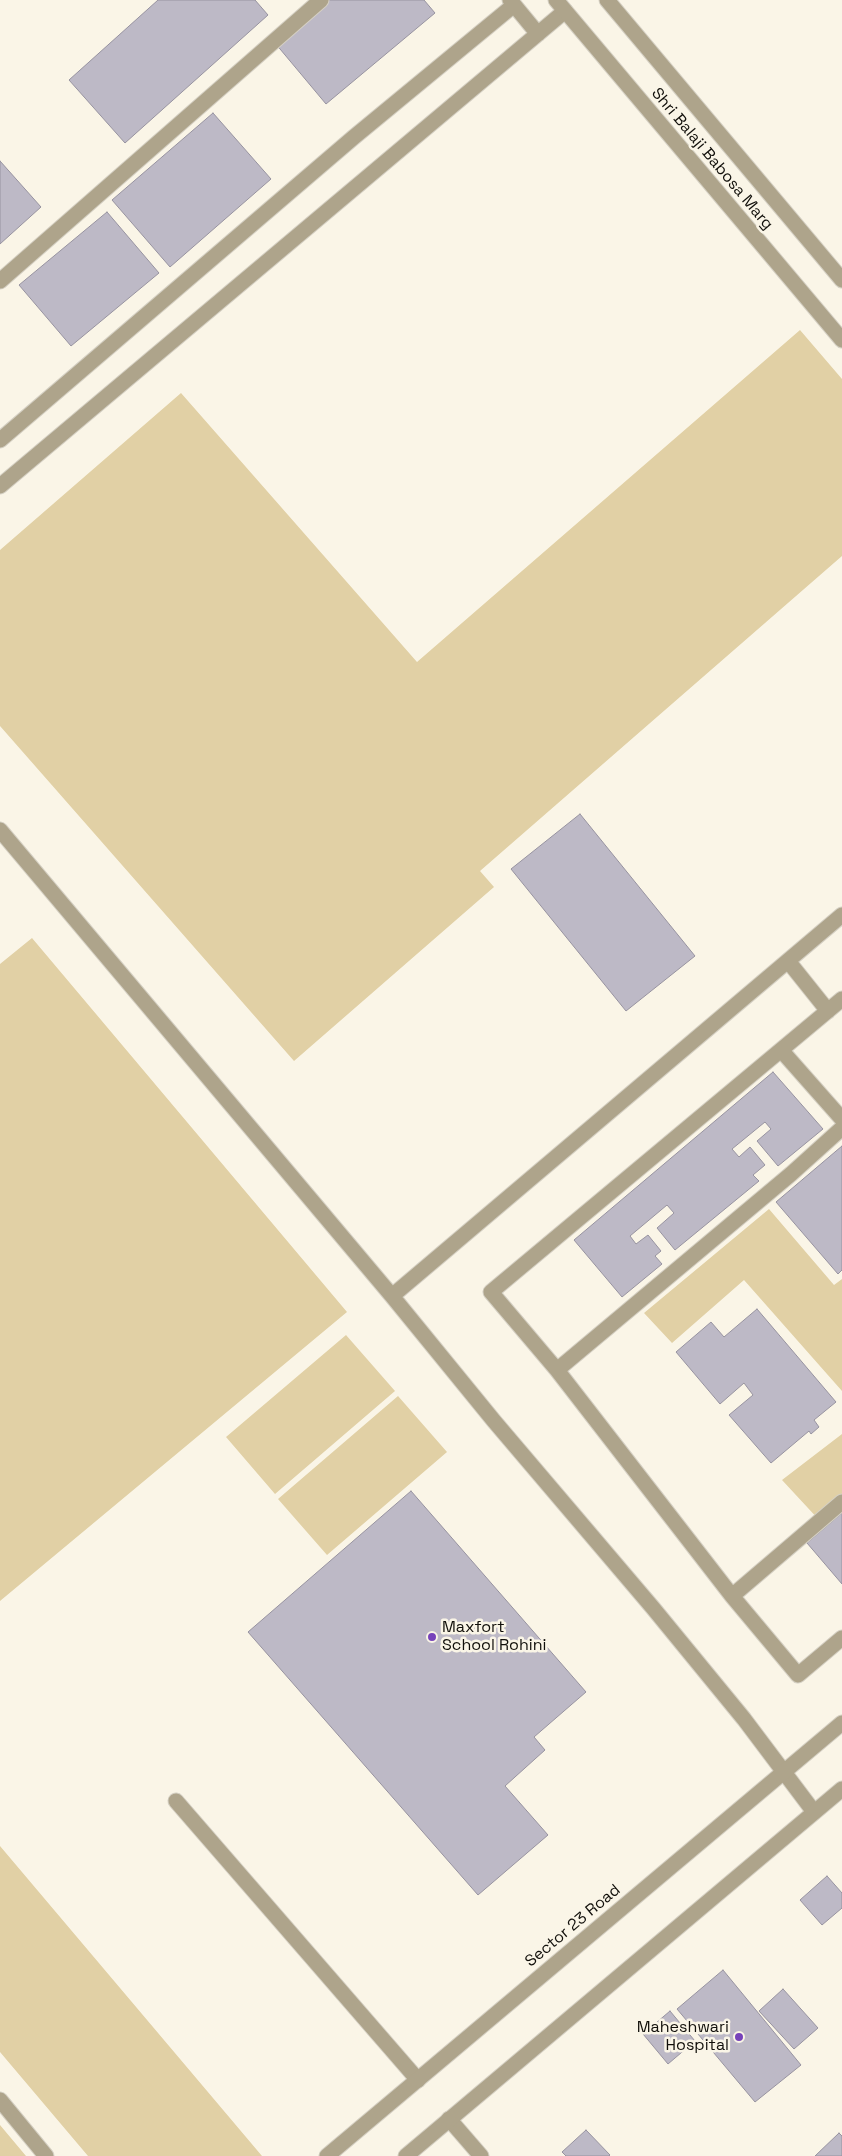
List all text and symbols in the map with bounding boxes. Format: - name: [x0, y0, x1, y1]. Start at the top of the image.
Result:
- street label: Shri Balaji Babosa Marg: [647, 84, 777, 234]
- place label: Maxfort School Rohini: [442, 1618, 546, 1656]
- marker: Maxfort School Rohini: [426, 1631, 438, 1643]
- street label: Sector 23 Road: [522, 1881, 624, 1971]
- place label: Maheshwari Hospital: [637, 2018, 729, 2056]
- marker: Maheshwari Hospital: [733, 2031, 745, 2043]

